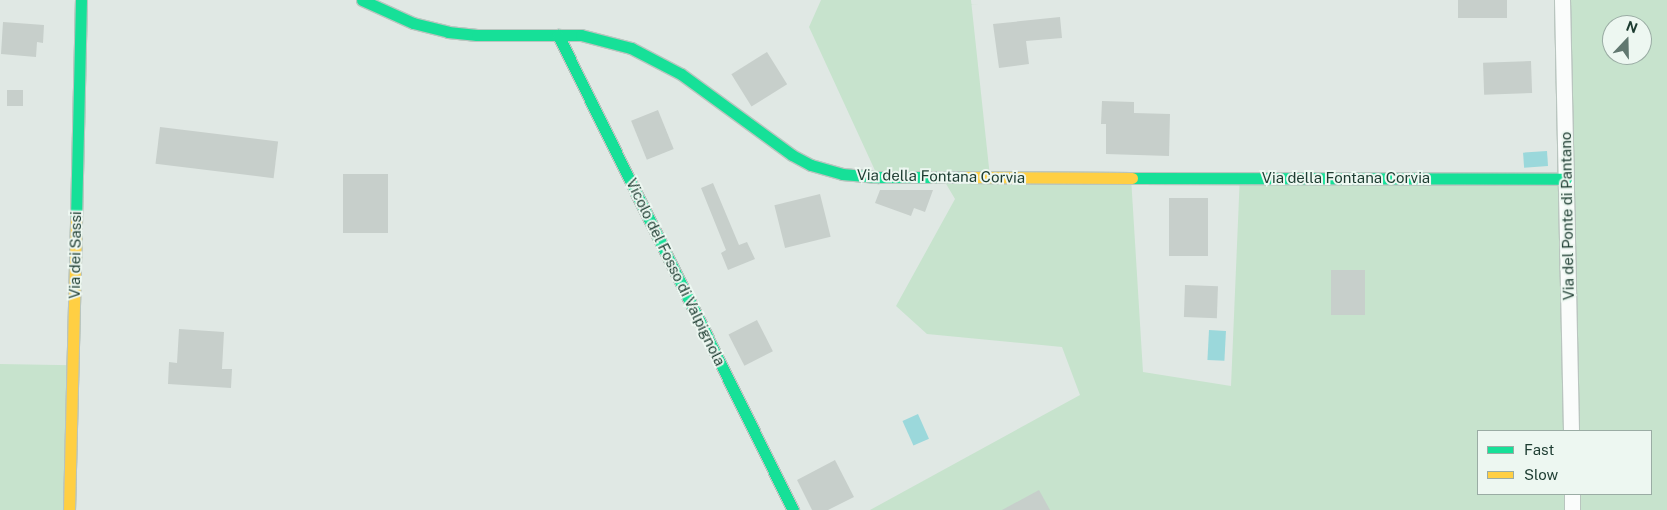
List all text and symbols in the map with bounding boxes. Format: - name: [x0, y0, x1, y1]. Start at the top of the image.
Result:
- north arrow: [1602, 15, 1652, 65]
- text: N: [1624, 17, 1640, 36]
- street label: Via del Ponte di Pantano: [1557, 131, 1577, 301]
- street label: Via della Fontana Corvia: [857, 166, 1025, 186]
- street label: Via della Fontana Corvia: [1262, 169, 1430, 187]
- street label: Vicolo del Fosso di Valpignola: [623, 175, 729, 369]
- street label: Via dei Sassi: [65, 211, 85, 299]
- legend: [1477, 430, 1652, 495]
- text: Fast: [1524, 441, 1554, 458]
- text: Slow: [1524, 466, 1558, 483]

